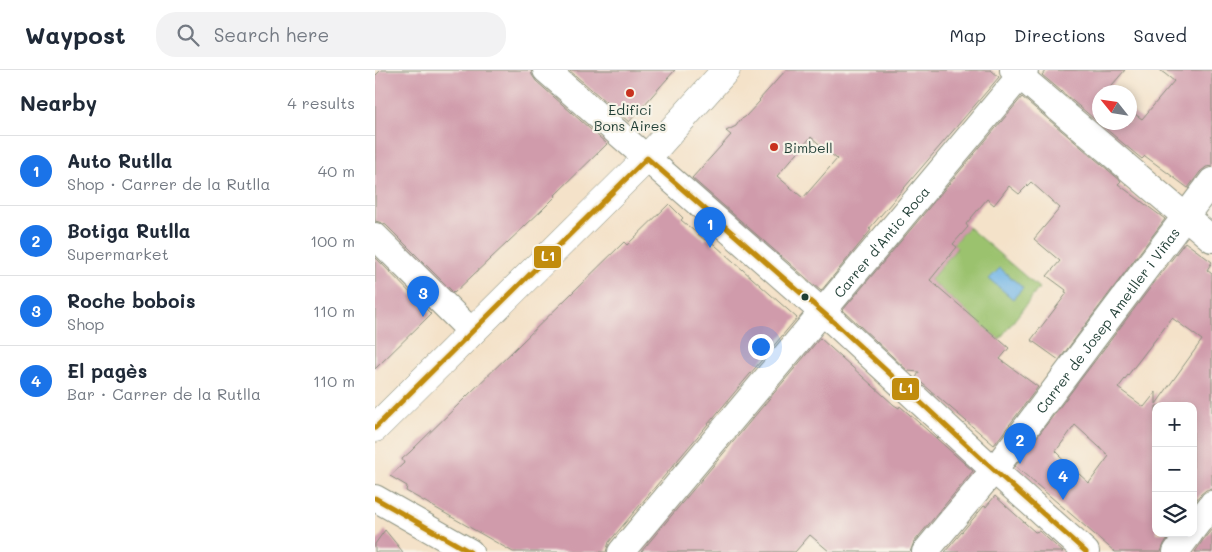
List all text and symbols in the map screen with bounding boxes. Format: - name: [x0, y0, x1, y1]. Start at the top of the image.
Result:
- search box: [156, 12, 506, 57]
- text: Waypost: [25, 19, 126, 50]
- icon: search: [174, 21, 202, 49]
- text: Search here: [214, 22, 329, 47]
- text: Map: [949, 23, 986, 47]
- text: Directions: [1014, 23, 1106, 47]
- text: Saved: [1134, 23, 1187, 47]
- north arrow: [1092, 85, 1137, 130]
- marker: Edifici Bons Aires: [624, 87, 636, 99]
- text: Nearby: [20, 89, 97, 116]
- text: 4 results: [287, 92, 355, 113]
- place label: Edifici Bons Aires: [594, 100, 666, 135]
- place label: Bimbell: [784, 138, 833, 157]
- marker: Bimbell: [768, 141, 780, 153]
- text: Auto Rutlla: [67, 148, 172, 173]
- text: 1: [32, 160, 40, 181]
- text: 40 m: [318, 160, 355, 181]
- text: Shop · Carrer de la Rutlla: [67, 173, 270, 194]
- street label: Carrer d'Antic Roca: [829, 182, 933, 301]
- pin: 1: [694, 207, 726, 248]
- text: Botiga Rutlla: [67, 218, 190, 243]
- street label: Carrer de Josep Ametller i Viñas: [1031, 223, 1183, 417]
- text: 2: [32, 230, 40, 251]
- text: 100 m: [310, 230, 355, 251]
- text: Supermarket: [67, 243, 169, 264]
- line badge: L1: [533, 245, 562, 269]
- text: L1: [541, 246, 555, 265]
- pin: 3: [407, 276, 439, 317]
- text: Roche bobois: [67, 288, 195, 313]
- unlabelled marker: [800, 292, 810, 302]
- text: 3: [31, 300, 41, 321]
- text: 110 m: [313, 300, 355, 321]
- text: Shop: [67, 313, 104, 334]
- your location: [748, 334, 774, 360]
- text: El pagès: [67, 358, 147, 383]
- text: 4: [31, 370, 41, 391]
- text: 110 m: [313, 370, 355, 391]
- line badge: L1: [891, 377, 920, 401]
- text: L1: [899, 378, 913, 397]
- text: Bar · Carrer de la Rutlla: [67, 383, 261, 404]
- map controls: [1152, 402, 1197, 537]
- button: +: [1152, 402, 1197, 447]
- pin: 2: [1004, 423, 1036, 464]
- button: −: [1152, 447, 1197, 492]
- pin: 4: [1047, 459, 1079, 500]
- button: layers: [1152, 492, 1197, 537]

